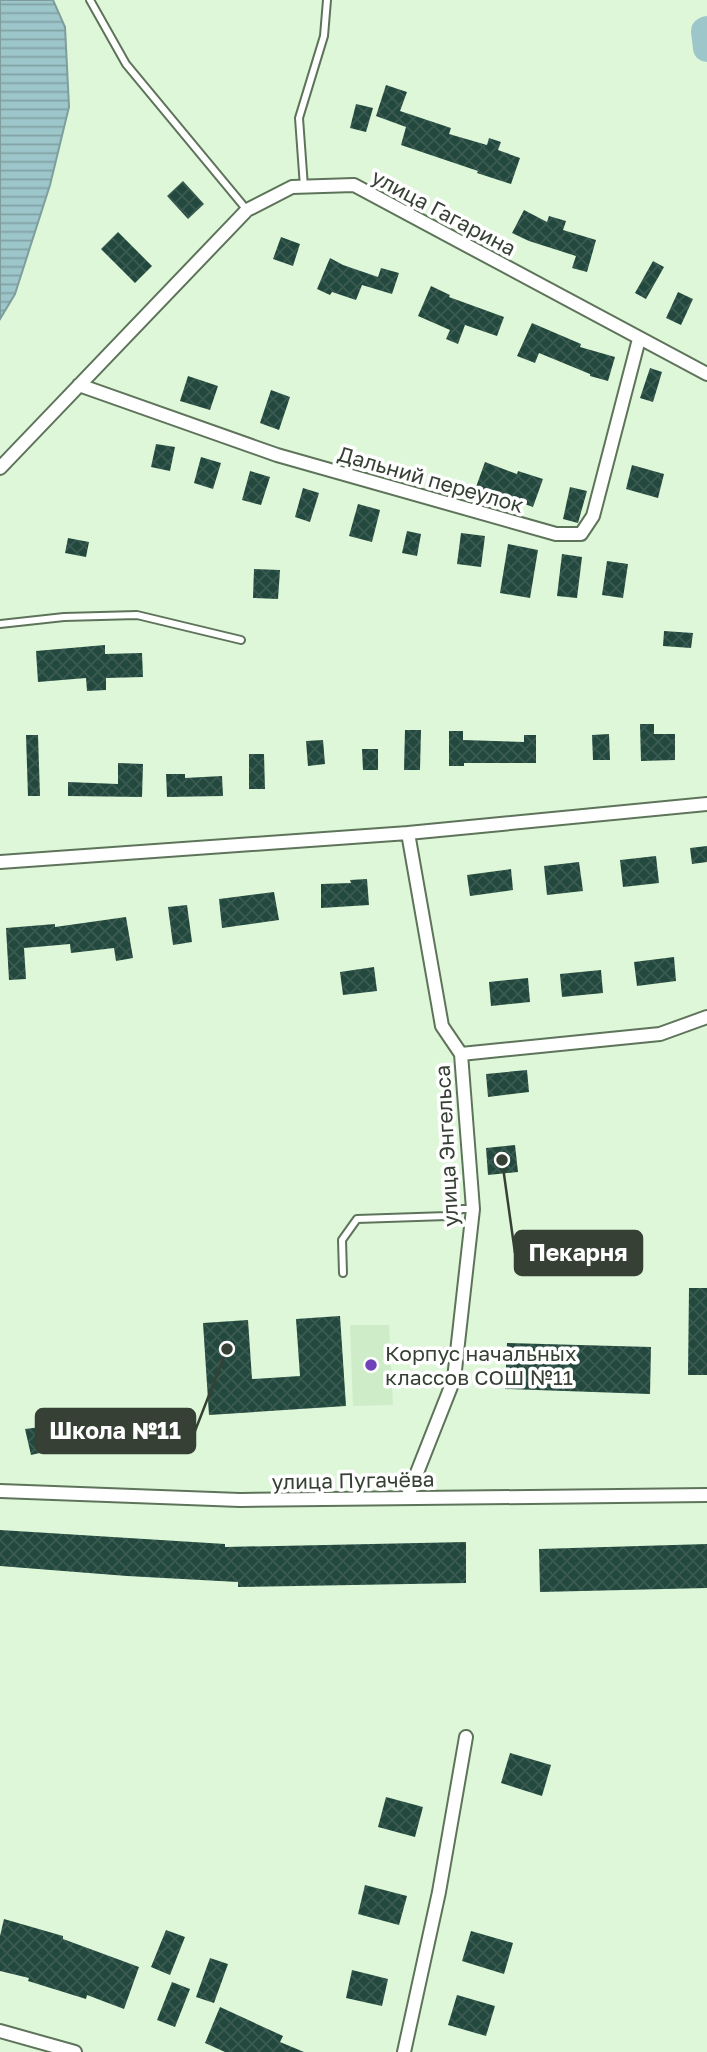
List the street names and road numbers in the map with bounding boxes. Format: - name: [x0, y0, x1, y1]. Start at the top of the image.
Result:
- street label: улица Гагарина: [367, 163, 521, 261]
- street label: Дальний переулок: [335, 440, 527, 518]
- street label: улица Энгельса: [429, 1064, 463, 1228]
- street label: улица Пугачёва: [271, 1466, 435, 1494]

